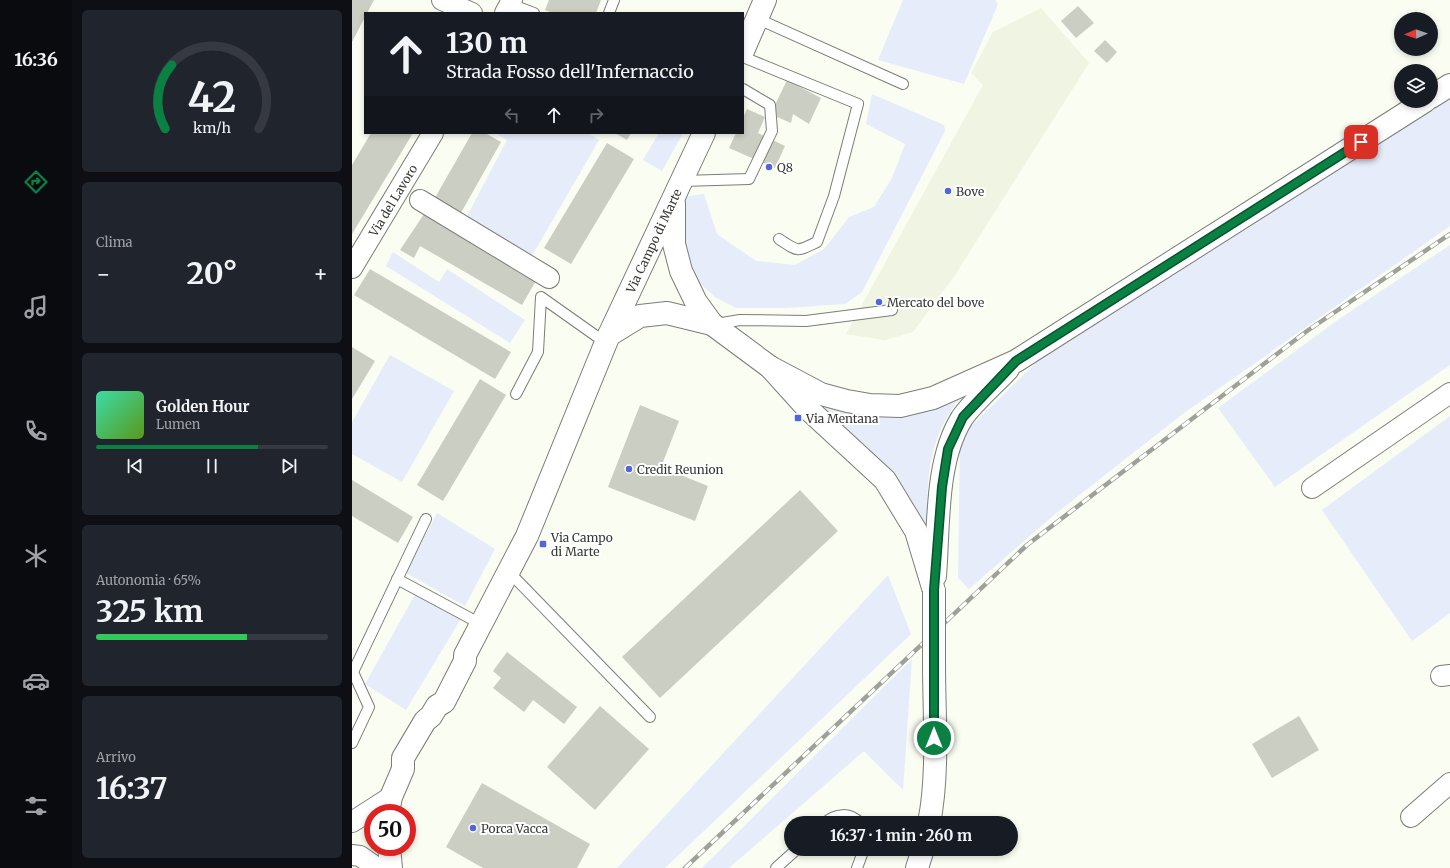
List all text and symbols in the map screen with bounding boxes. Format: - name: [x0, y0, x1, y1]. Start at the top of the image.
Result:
- north arrow: [1394, 12, 1438, 56]
- map controls: [1394, 12, 1438, 108]
- text: 130 m: [446, 25, 528, 61]
- icon: ahead: [380, 28, 432, 80]
- text: 16:36: [14, 48, 58, 71]
- text: Strada Fosso dell'Infernaccio: [446, 60, 694, 83]
- button: layers: [1394, 64, 1438, 108]
- text: 42: [187, 71, 237, 123]
- icon: left: [501, 104, 523, 126]
- icon: ahead: [543, 104, 565, 126]
- icon: right: [585, 104, 607, 126]
- text: km/h: [193, 118, 231, 136]
- pin: [1344, 125, 1378, 159]
- icon: arrive: [1350, 131, 1372, 153]
- place label: Q8: [777, 160, 793, 175]
- street label: Via del Lavoro: [365, 162, 420, 240]
- marker: Q8: [764, 162, 774, 172]
- icon: directions: [22, 168, 50, 196]
- place label: Bove: [956, 184, 984, 199]
- street label: Via Campo di Marte: [622, 186, 684, 296]
- marker: Bove: [943, 186, 953, 196]
- text: Clima: [96, 234, 133, 251]
- text: 20°: [187, 254, 237, 292]
- text: −: [96, 260, 111, 288]
- text: +: [313, 260, 328, 288]
- icon: music: [22, 293, 50, 321]
- place label: Mercato del bove: [887, 295, 984, 310]
- marker: Mercato del bove: [874, 297, 884, 307]
- text: Golden Hour: [156, 397, 250, 416]
- place label: Via Mentana: [805, 411, 879, 426]
- marker: Via Mentana: [793, 413, 803, 423]
- text: Lumen: [156, 416, 200, 433]
- icon: phone: [22, 417, 50, 445]
- icon: previous: [124, 455, 146, 477]
- icon: pause: [201, 455, 223, 477]
- icon: next: [278, 455, 300, 477]
- place label: Credit Reunion: [637, 462, 724, 477]
- marker: Credit Reunion: [624, 464, 634, 474]
- place label: Via Campo di Marte: [550, 530, 613, 559]
- marker: Via Campo di Marte: [538, 539, 548, 549]
- icon: climate: [22, 542, 50, 570]
- text: Autonomia · 65%: [96, 572, 201, 589]
- text: 325 km: [96, 592, 204, 630]
- icon: car: [22, 667, 50, 695]
- position arrow: [913, 717, 955, 759]
- text: Arrivo: [96, 749, 136, 766]
- text: 16:37: [96, 769, 168, 807]
- icon: filters: [22, 792, 50, 820]
- speed limit sign: 50: [364, 804, 416, 856]
- place label: Porca Vacca: [481, 821, 549, 836]
- marker: Porca Vacca: [468, 823, 478, 833]
- text: 16:37 · 1 min · 260 m: [830, 826, 972, 845]

